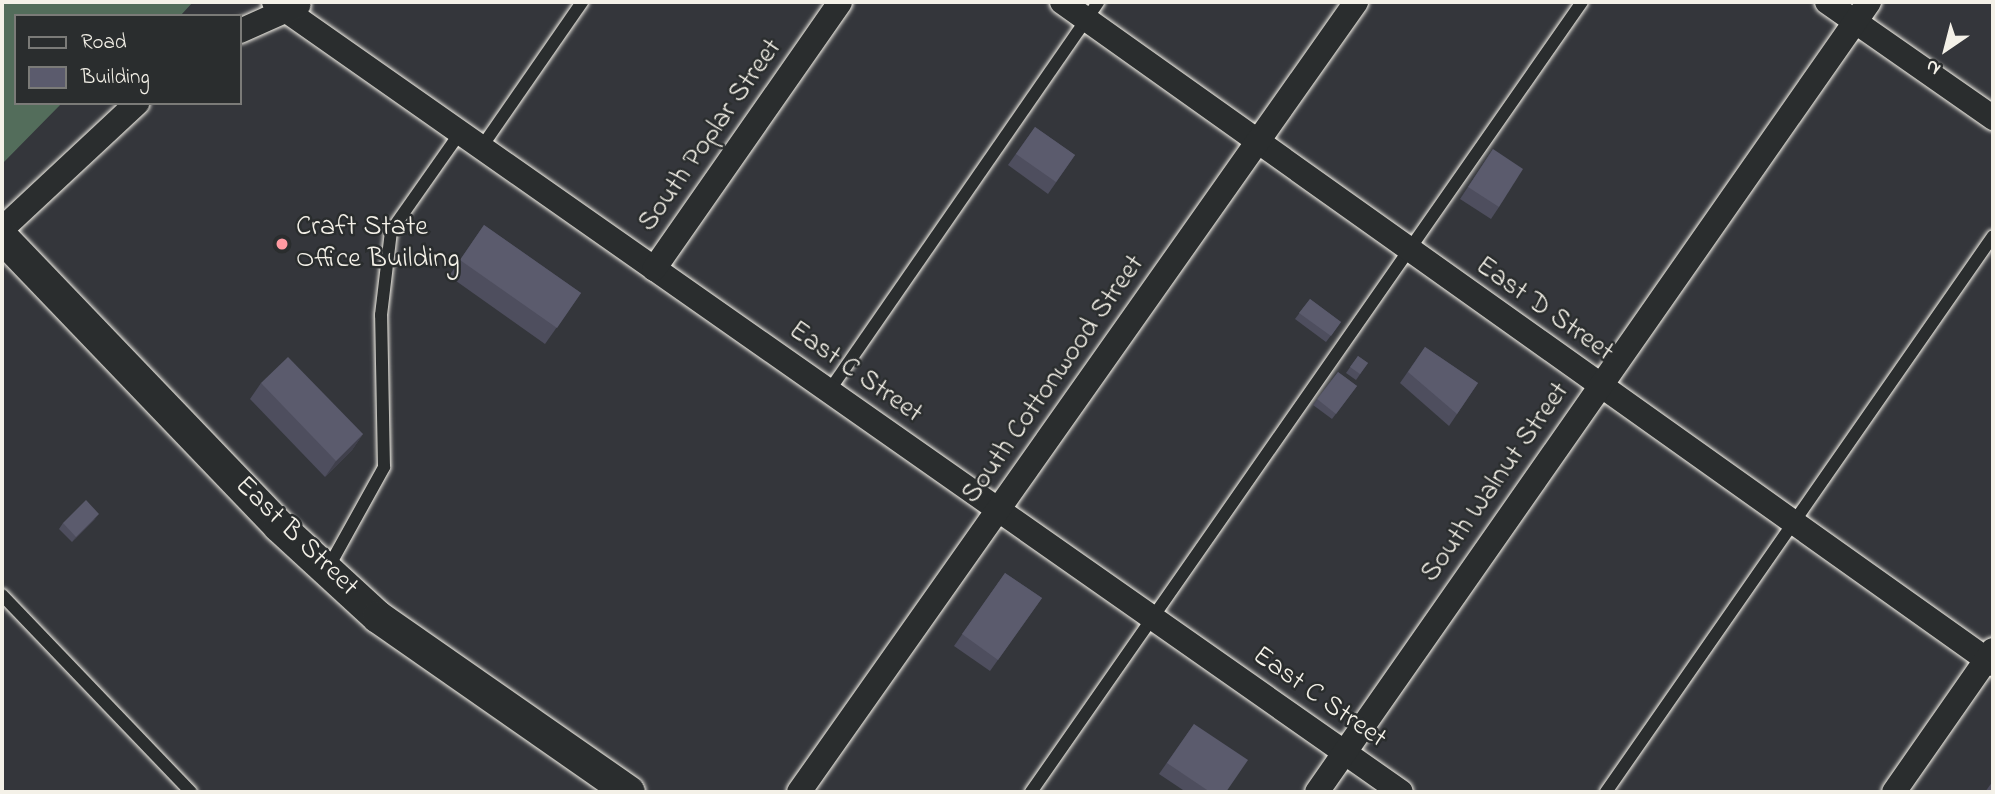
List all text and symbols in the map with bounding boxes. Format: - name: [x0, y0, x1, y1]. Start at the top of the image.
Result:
- legend: [14, 14, 242, 105]
- north arrow: [1911, 14, 1981, 84]
- text: Road: [81, 28, 127, 58]
- street label: South Poplar Street: [632, 33, 790, 239]
- text: N: [1921, 52, 1947, 81]
- text: Building: [81, 63, 150, 93]
- place label: Craft State Office Building: [296, 211, 460, 277]
- marker: Craft State Office Building: [274, 236, 290, 252]
- street label: South Cottonwood Street: [955, 249, 1153, 511]
- street label: East D Street: [1468, 250, 1620, 370]
- street label: East C Street: [782, 315, 928, 431]
- street label: South Walnut Street: [1414, 377, 1578, 589]
- street label: East B Street: [227, 470, 365, 604]
- street label: East C Street: [1246, 640, 1392, 756]

